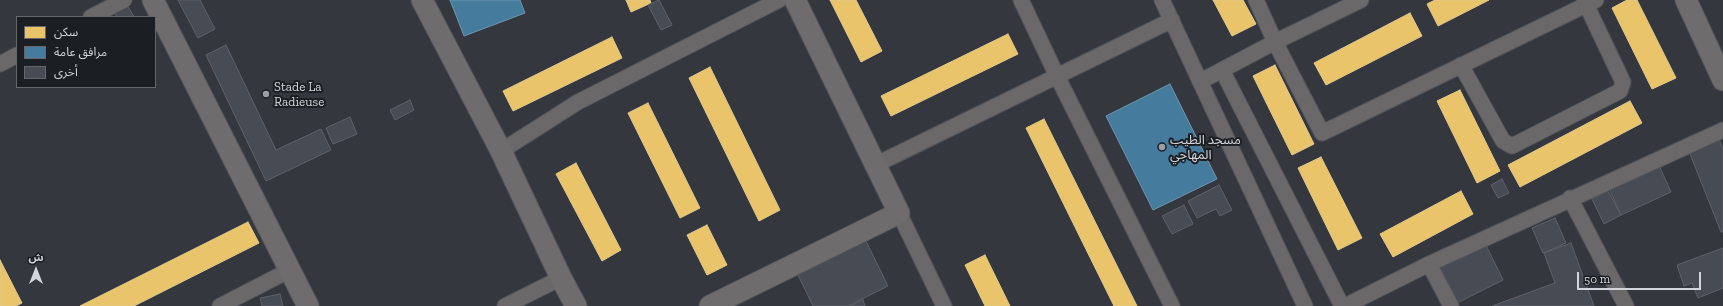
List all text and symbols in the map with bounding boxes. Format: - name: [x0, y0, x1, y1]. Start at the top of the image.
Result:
- legend: [16, 16, 156, 88]
- text: سكن: [54, 25, 78, 39]
- text: مرافق عامة: [54, 45, 107, 59]
- text: أخرى: [54, 65, 78, 79]
- place label: Stade La Radieuse: [274, 79, 324, 110]
- marker: Stade La Radieuse: [261, 89, 271, 99]
- place label: مسجد الطيب المهاجي: [1170, 132, 1241, 163]
- marker: مسجد الطيب المهاجي: [1157, 142, 1167, 152]
- north arrow: [16, 250, 56, 290]
- text: ش: [28, 251, 44, 264]
- scale bar: [1579, 264, 1703, 290]
- text: 50 m: [1584, 272, 1610, 286]

